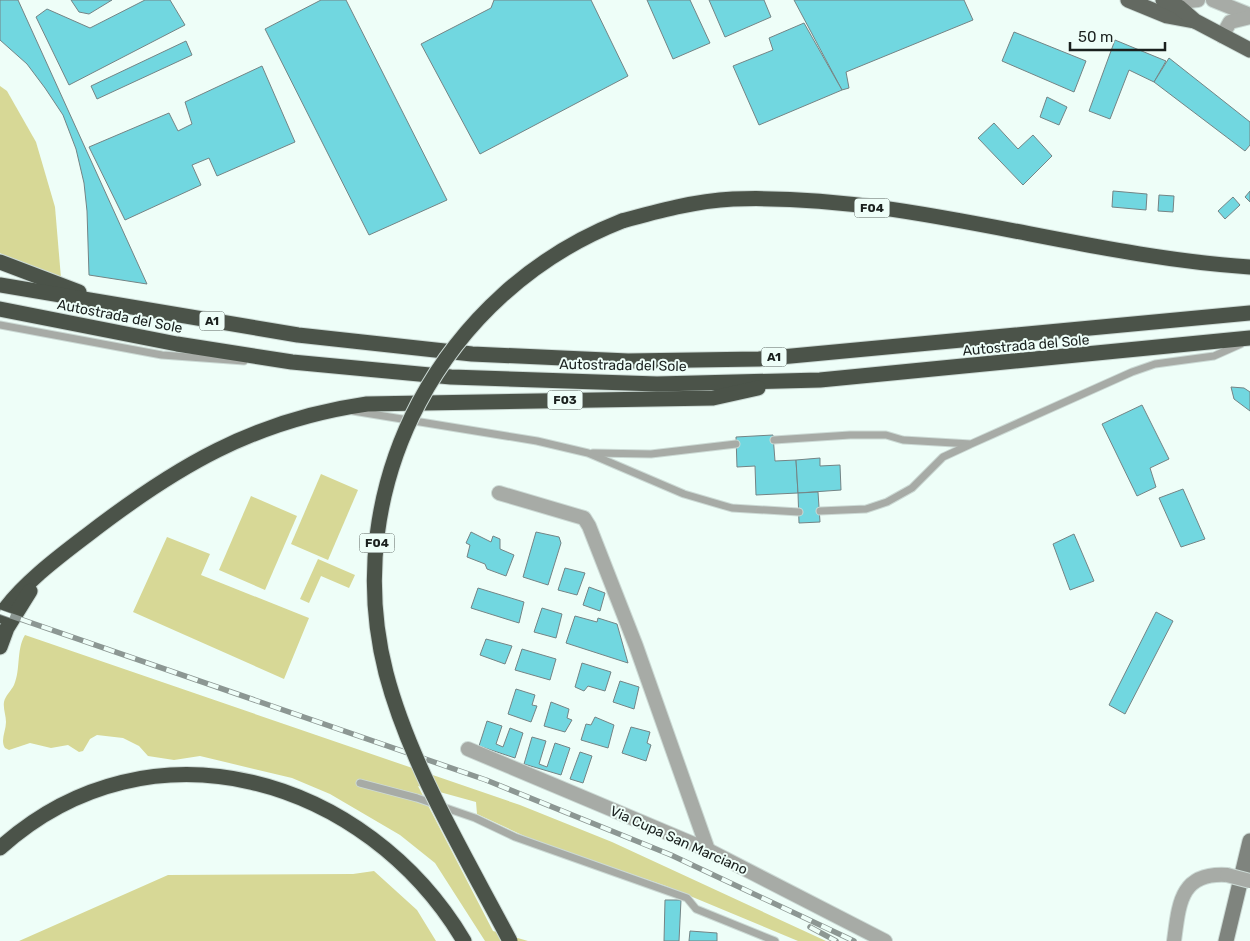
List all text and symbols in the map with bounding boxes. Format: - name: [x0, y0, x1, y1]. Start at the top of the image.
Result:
- scale bar: [1070, 20, 1165, 52]
- text: 50 m: [1078, 28, 1113, 46]
- road number: F04: [854, 198, 890, 218]
- street label: Autostrada del Sole: [56, 296, 184, 337]
- road number: A1: [200, 312, 224, 331]
- street label: Autostrada del Sole: [962, 331, 1090, 360]
- road number: A1: [762, 348, 786, 367]
- street label: Autostrada del Sole: [559, 356, 687, 375]
- road number: F03: [548, 390, 582, 410]
- road number: F04: [360, 534, 394, 552]
- street label: Via Cupa San Marciano: [607, 802, 750, 878]

